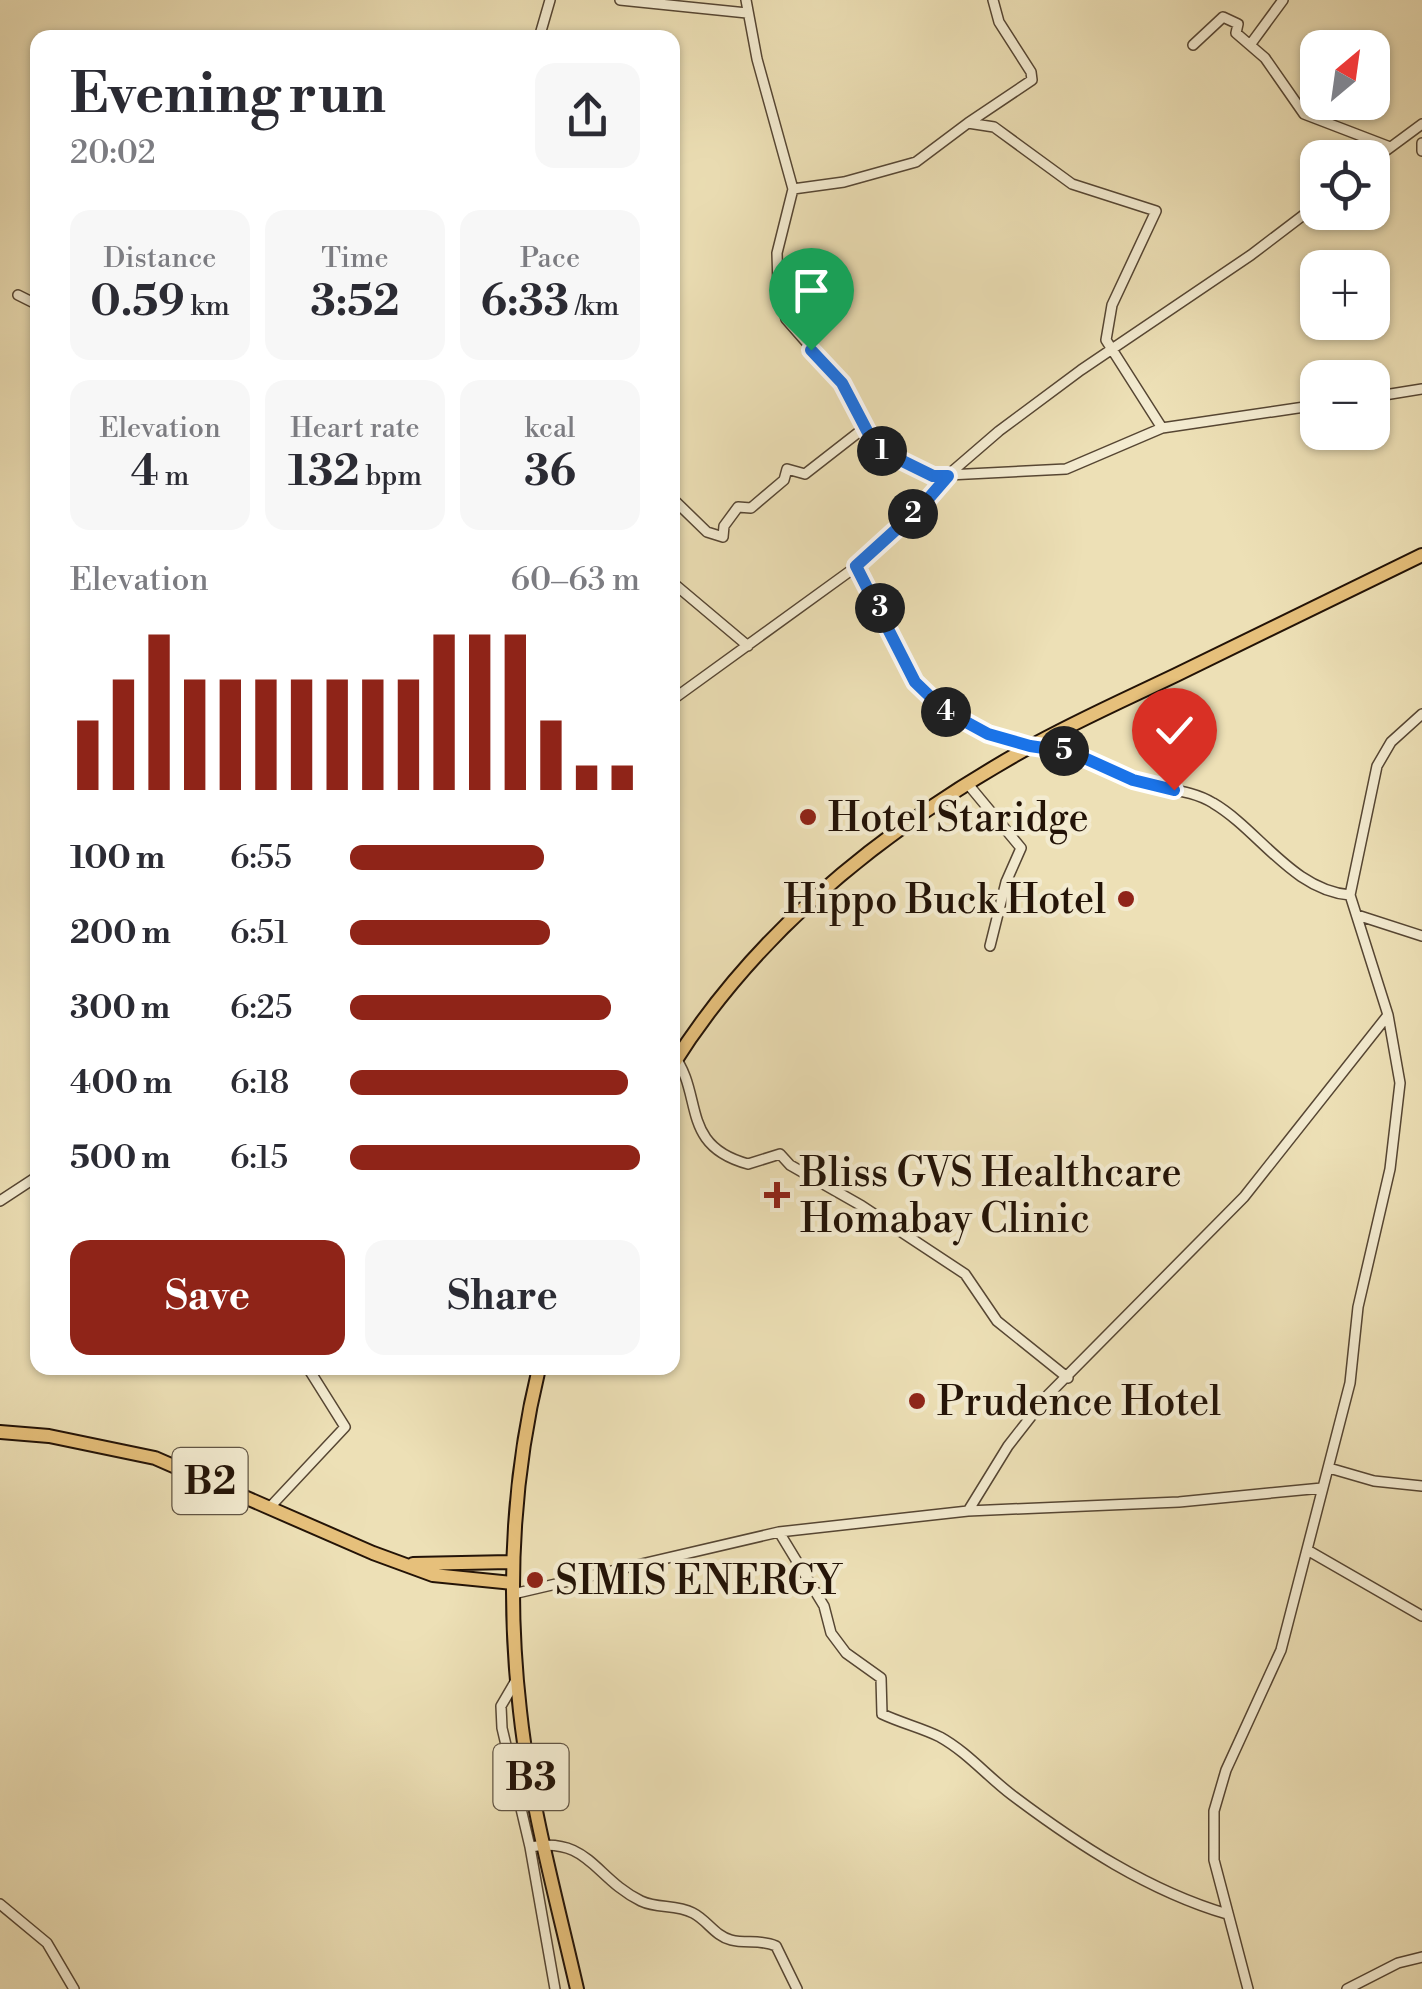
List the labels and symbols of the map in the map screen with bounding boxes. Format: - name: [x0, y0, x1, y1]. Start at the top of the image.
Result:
- north arrow: [1300, 30, 1390, 120]
- pin: [769, 248, 854, 351]
- pin: 1: [857, 426, 907, 476]
- pin: 2: [888, 489, 938, 539]
- pin: 3: [855, 583, 905, 633]
- pin: 4: [921, 687, 971, 737]
- pin: [1132, 688, 1217, 791]
- pin: 5: [1039, 726, 1089, 776]
- place label: Hotel Staridge: [828, 794, 1089, 845]
- marker: Hotel Staridge: [797, 806, 819, 828]
- place label: Hippo Buck Hotel: [783, 876, 1106, 926]
- marker: Hippo Buck Hotel: [1115, 888, 1137, 910]
- place label: Bliss GVS Healthcare Homabay Clinic: [799, 1149, 1182, 1246]
- marker: Bliss GVS Healthcare Homabay Clinic: [764, 1182, 790, 1208]
- place label: Prudence Hotel: [937, 1378, 1221, 1428]
- marker: Prudence Hotel: [906, 1390, 928, 1412]
- road number: B2: [172, 1448, 248, 1514]
- place label: SIMIS ENERGY: [555, 1557, 843, 1607]
- marker: SIMIS ENERGY: [524, 1569, 546, 1591]
- road number: B3: [494, 1744, 568, 1810]

